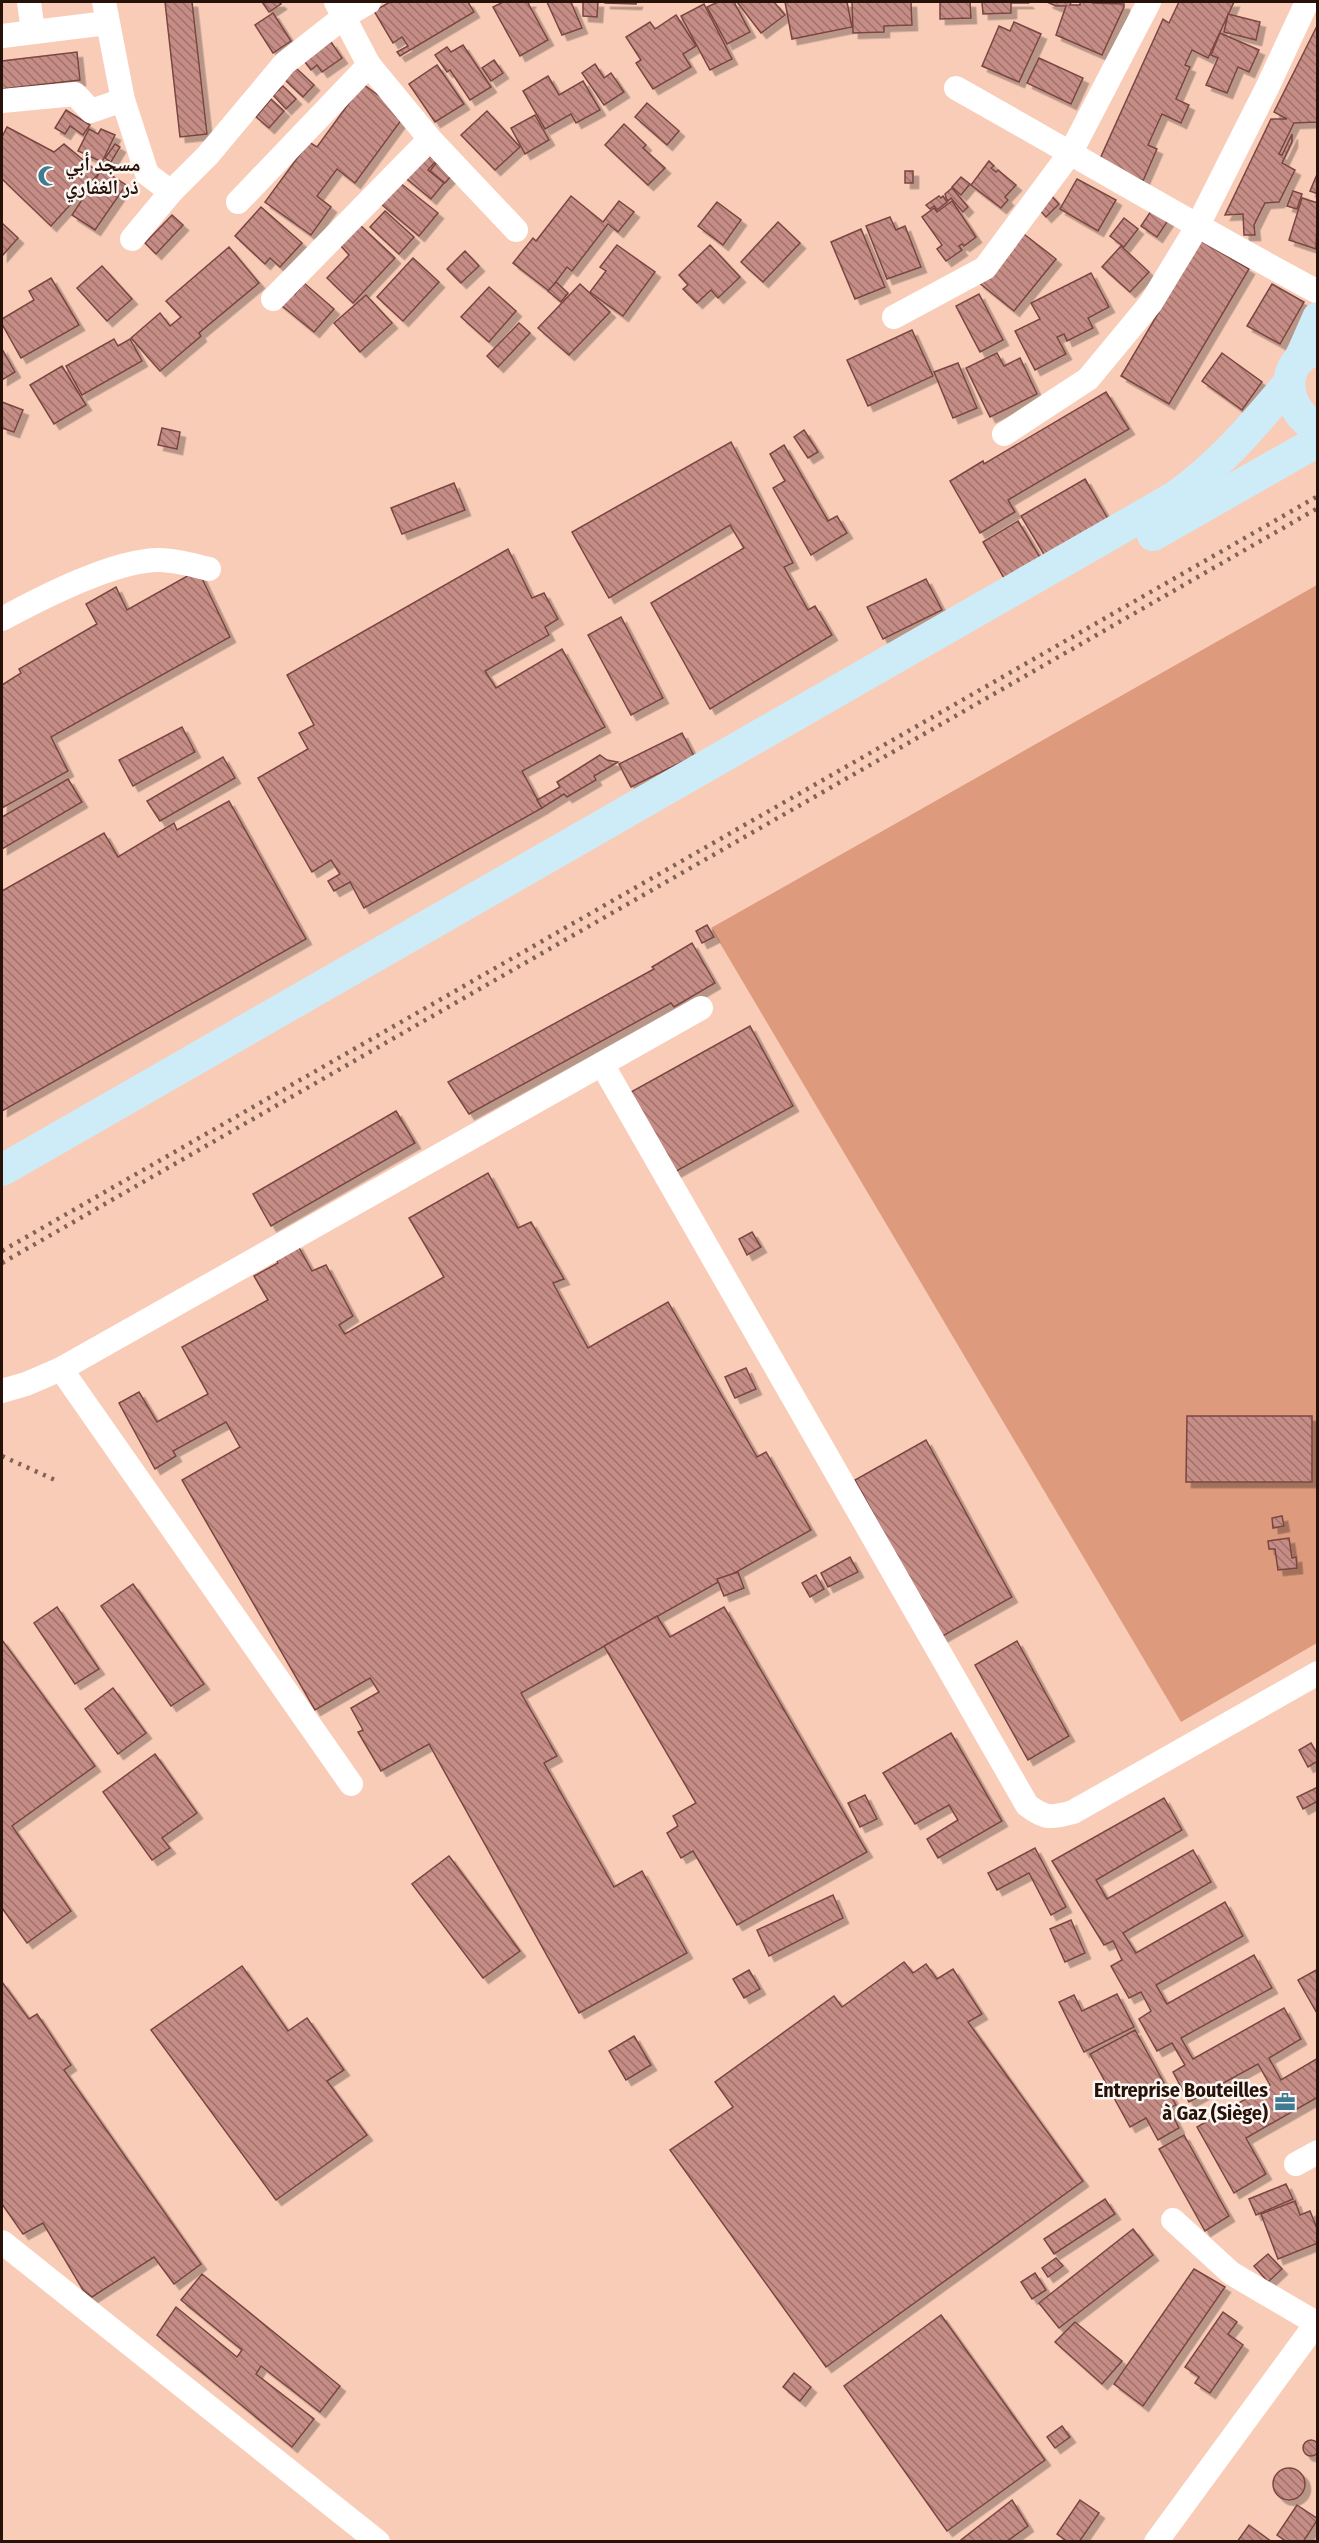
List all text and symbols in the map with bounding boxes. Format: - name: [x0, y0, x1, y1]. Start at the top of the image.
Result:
- place label: مسجد أبي ذر الغفاري: [65, 151, 140, 203]
- mosque icon: مسجد أبي ذر الغفاري: [36, 164, 60, 188]
- place label: Entreprise Bouteilles à Gaz (Siège): [1094, 2078, 1268, 2125]
- office icon: Entreprise Bouteilles à Gaz (Siège): [1273, 2090, 1297, 2114]

